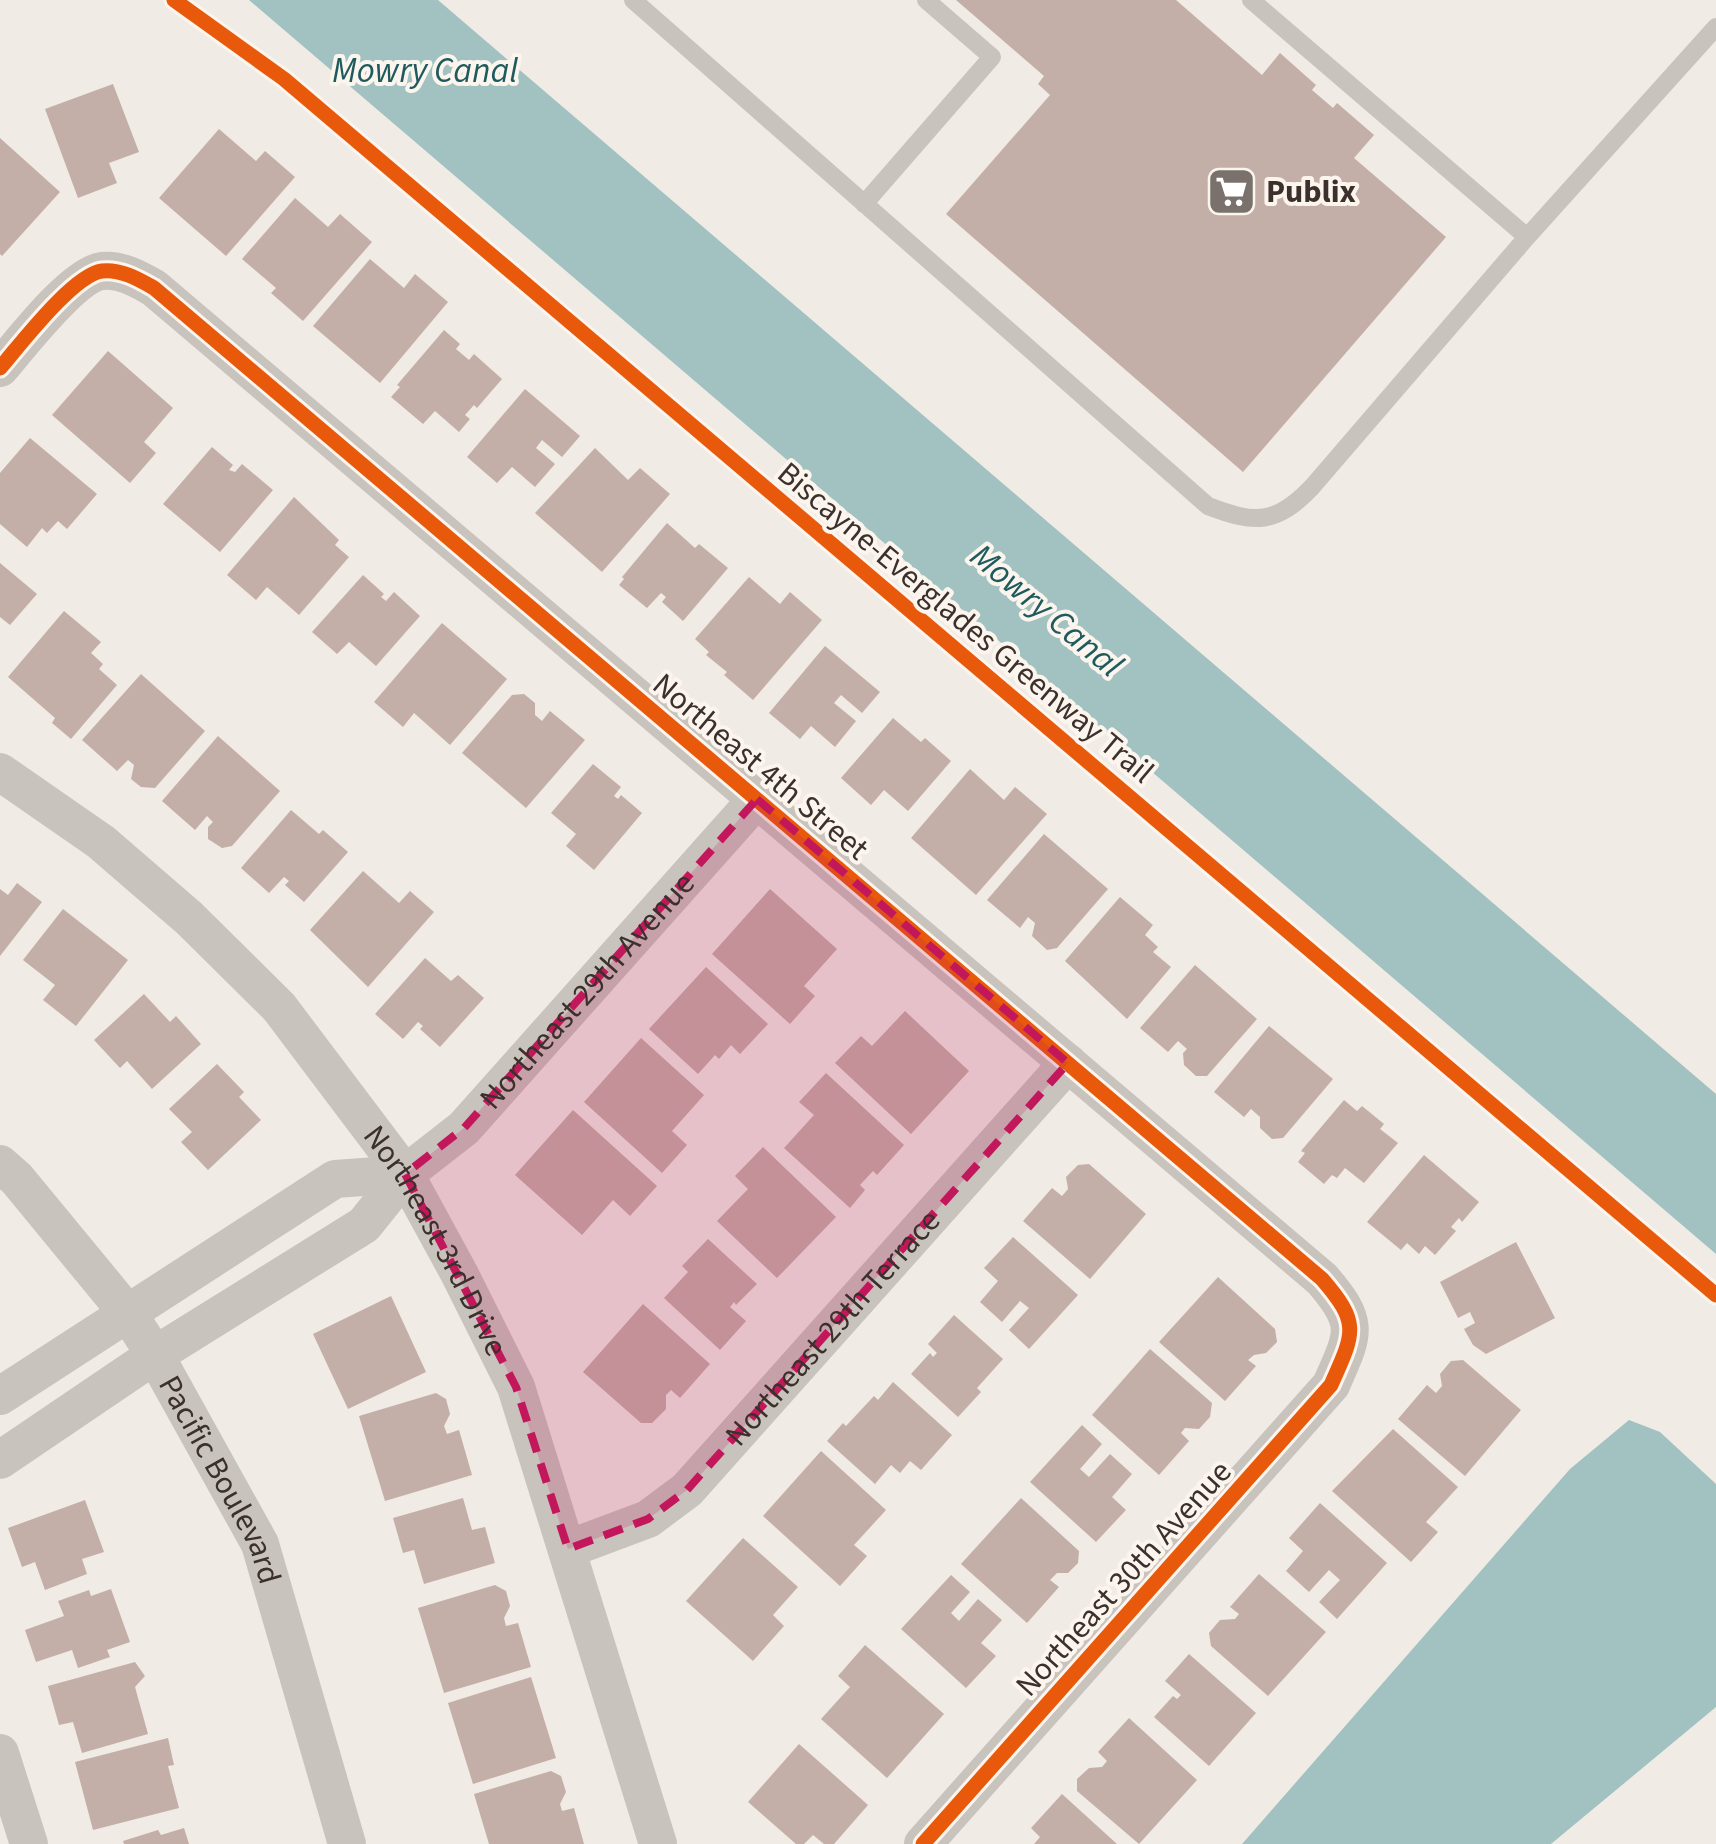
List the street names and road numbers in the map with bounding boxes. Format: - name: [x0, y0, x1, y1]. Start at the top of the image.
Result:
- street label: Biscayne-Everglades Greenway Trail: [767, 451, 1164, 794]
- street label: Northeast 4th Street: [642, 662, 879, 871]
- street label: Northeast 29th Avenue: [469, 862, 706, 1120]
- street label: Northeast 3rd Drive: [352, 1116, 519, 1364]
- street label: Northeast 29th Terrace: [715, 1199, 951, 1457]
- street label: Pacific Boulevard: [147, 1367, 292, 1590]
- street label: Northeast 30th Avenue: [1005, 1450, 1243, 1707]

